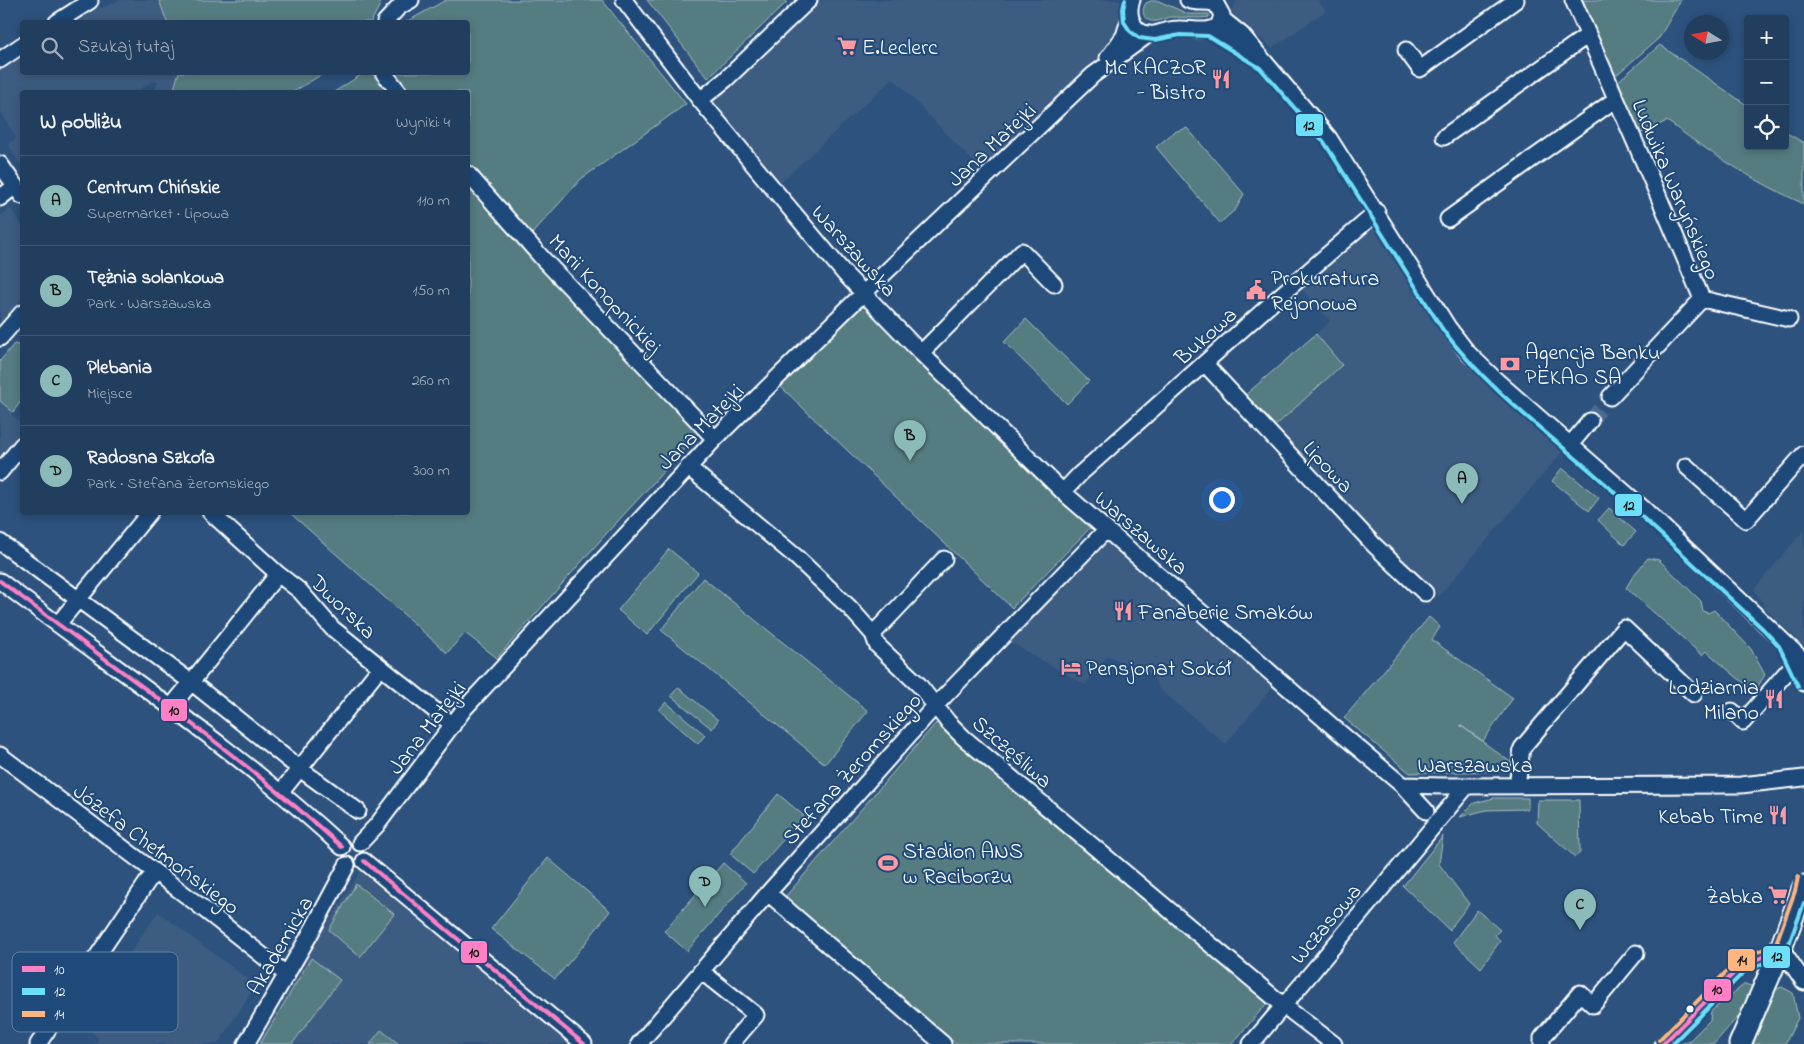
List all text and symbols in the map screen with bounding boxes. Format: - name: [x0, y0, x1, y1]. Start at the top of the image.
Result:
- north arrow: [1684, 15, 1729, 60]
- map controls: [1744, 15, 1789, 150]
- button: +: [1744, 15, 1789, 60]
- search box: [20, 20, 470, 75]
- place label: E.Leclerc: [862, 33, 938, 65]
- icon: search: [38, 34, 66, 62]
- text: Szukaj tutaj: [78, 34, 174, 61]
- supermarket icon: E.Leclerc: [836, 35, 858, 57]
- place label: Mc KACZOR - Bistro: [1104, 53, 1207, 110]
- button: −: [1744, 60, 1789, 105]
- restaurant icon: Mc KACZOR - Bistro: [1210, 68, 1232, 90]
- street label: Ludwika Waryńskiego: [1621, 95, 1727, 286]
- street label: Jana Matejki: [941, 97, 1045, 196]
- button: locate: [1744, 105, 1789, 150]
- text: W pobliżu: [40, 108, 122, 138]
- text: Wyniki: 4: [396, 111, 450, 135]
- line badge: 12: [1295, 113, 1324, 137]
- text: 12: [1303, 116, 1315, 137]
- text: Centrum Chińskie: [87, 175, 220, 202]
- text: A: [51, 189, 61, 213]
- text: 110 m: [416, 189, 450, 213]
- street label: Warszawska: [802, 198, 903, 306]
- text: Supermarket · Lipowa: [87, 202, 229, 226]
- street label: Marii Konopnickiej: [539, 228, 669, 363]
- place label: Prokuratura Rejonowa: [1271, 264, 1379, 321]
- text: Tężnia solankowa: [87, 265, 224, 292]
- text: B: [51, 279, 61, 303]
- text: 150 m: [412, 279, 450, 303]
- public building icon: Prokuratura Rejonowa: [1245, 279, 1267, 301]
- text: Park · Warszawska: [87, 292, 211, 316]
- street label: Bukowa: [1168, 300, 1245, 375]
- place label: Agencja Banku PEKAO SA: [1525, 338, 1660, 395]
- bank icon: Agencja Banku PEKAO SA: [1499, 353, 1521, 375]
- text: Plebania: [87, 355, 152, 382]
- text: C: [52, 369, 60, 393]
- text: 260 m: [412, 369, 450, 393]
- street label: Jana Matejki: [651, 377, 753, 479]
- text: Miejsce: [87, 382, 132, 406]
- pin: B: [894, 420, 926, 461]
- street label: Lipowa: [1294, 435, 1360, 502]
- text: Radosna Szkoła: [87, 445, 215, 472]
- text: D: [50, 459, 62, 483]
- text: 300 m: [413, 459, 450, 483]
- pin: A: [1446, 463, 1478, 504]
- text: Park · Stefana Żeromskiego: [87, 472, 269, 496]
- street label: Warszawska: [1086, 484, 1194, 584]
- your location: [1209, 487, 1235, 513]
- line badge: 12: [1614, 493, 1643, 517]
- text: 12: [1623, 496, 1635, 517]
- street label: Dworska: [301, 568, 382, 648]
- place label: Fanaberie Smaków: [1137, 598, 1313, 630]
- restaurant icon: Fanaberie Smaków: [1112, 600, 1134, 622]
- place label: Pensjonat Sokół: [1086, 654, 1232, 686]
- hotel icon: Pensjonat Sokół: [1060, 656, 1082, 678]
- place label: Lodziarnia Milano: [1668, 673, 1759, 730]
- street label: Jana Matejki: [381, 675, 475, 783]
- street label: Stefana Żeromskiego: [776, 687, 931, 854]
- restaurant icon: Lodziarnia Milano: [1763, 688, 1785, 710]
- line badge: 10: [160, 698, 188, 722]
- text: 10: [169, 701, 179, 722]
- street label: Szczęśliwa: [964, 709, 1058, 797]
- street label: Warszawska: [1417, 751, 1533, 783]
- street label: Józefa Chełmońskiego: [64, 777, 245, 925]
- place label: Kebab Time: [1658, 802, 1763, 834]
- restaurant icon: Kebab Time: [1767, 804, 1789, 826]
- place label: Stadion ANS w Raciborzu: [903, 837, 1023, 894]
- sports icon: Stadion ANS w Raciborzu: [877, 852, 899, 874]
- pin: D: [689, 866, 721, 907]
- street label: Wczasowa: [1284, 878, 1371, 972]
- place label: Żabka: [1706, 882, 1763, 914]
- supermarket icon: Żabka: [1767, 884, 1789, 906]
- pin: C: [1564, 889, 1596, 930]
- street label: Akademicka: [240, 891, 323, 1002]
- line badge: 10: [460, 940, 488, 964]
- text: 10: [469, 943, 479, 964]
- line badge: 12: [1762, 945, 1791, 969]
- text: 12: [1771, 947, 1783, 968]
- line badge: 14: [1727, 948, 1756, 972]
- text: 14: [1737, 951, 1747, 972]
- legend: [12, 952, 178, 1032]
- text: 10: [54, 960, 65, 981]
- line badge: 10: [1703, 978, 1732, 1002]
- text: 10: [1712, 980, 1722, 1001]
- text: 12: [54, 982, 65, 1003]
- unlabelled marker: [1685, 1004, 1695, 1014]
- text: 14: [54, 1005, 64, 1026]

